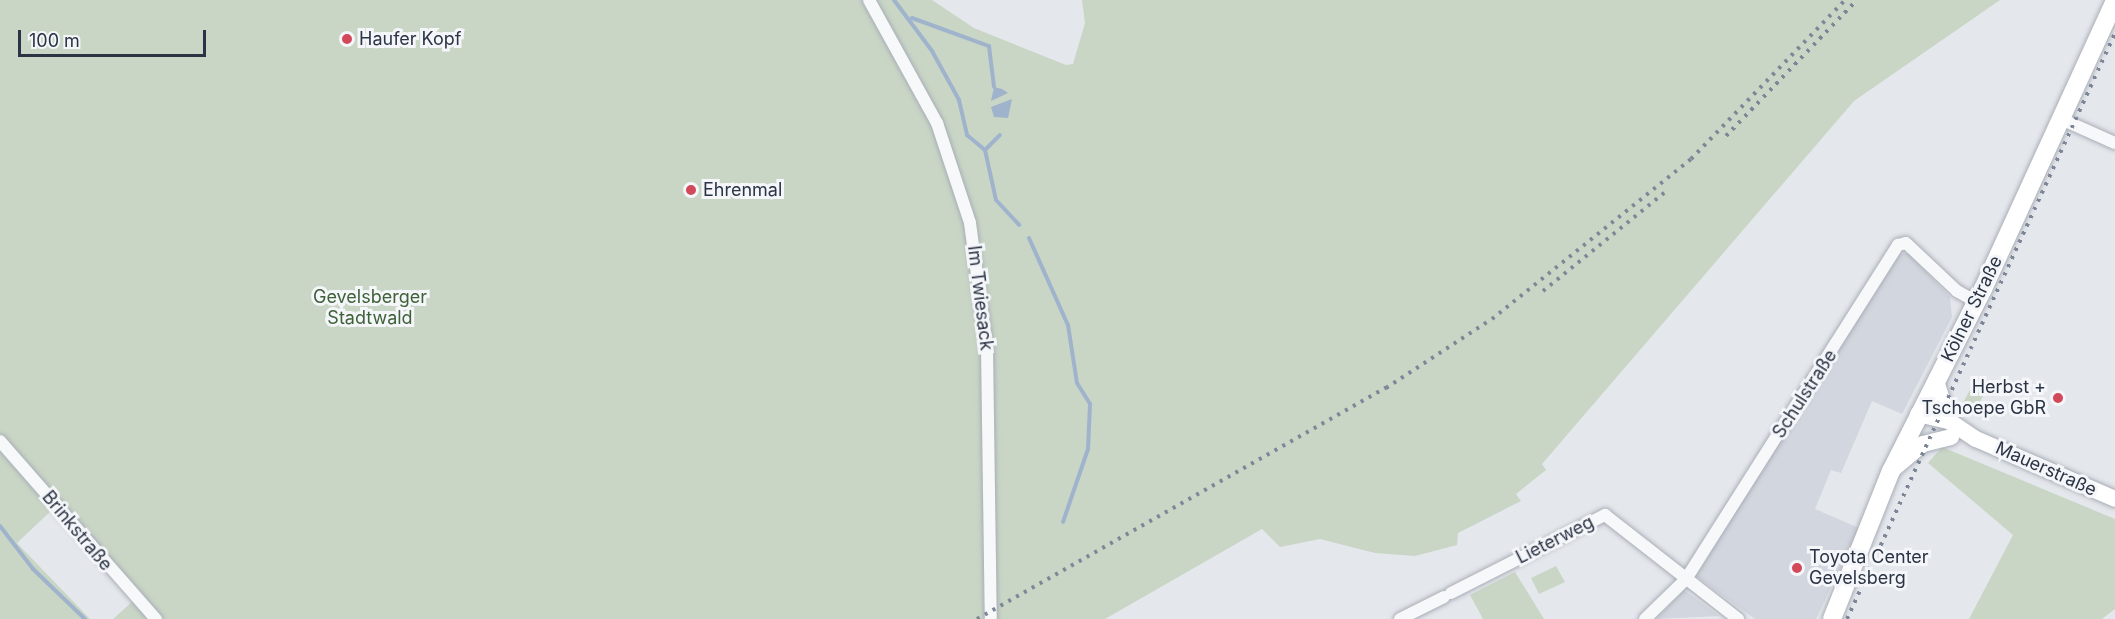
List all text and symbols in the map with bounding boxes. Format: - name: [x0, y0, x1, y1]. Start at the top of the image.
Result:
- scale bar: [21, 18, 208, 56]
- place label: Haufer Kopf: [359, 28, 461, 50]
- text: 100 m: [29, 30, 80, 51]
- marker: Haufer Kopf: [340, 32, 354, 46]
- place label: Ehrenmal: [703, 179, 782, 201]
- marker: Ehrenmal: [684, 183, 698, 197]
- street label: Im Twiesack: [963, 244, 997, 352]
- street label: Kölner Straße: [1937, 252, 2007, 366]
- park label: Gevelsberger Stadtwald: [313, 287, 427, 330]
- street label: Schulstraße: [1768, 346, 1842, 442]
- place label: Herbst + Tschoepe GbR: [1921, 377, 2046, 420]
- marker: Herbst + Tschoepe GbR: [2051, 391, 2065, 405]
- street label: Mauerstraße: [1992, 437, 2100, 501]
- street label: Brinkstraße: [37, 487, 117, 575]
- street label: Lieterweg: [1513, 511, 1597, 569]
- place label: Toyota Center Gevelsberg: [1809, 547, 1929, 590]
- marker: Toyota Center Gevelsberg: [1790, 561, 1804, 575]

